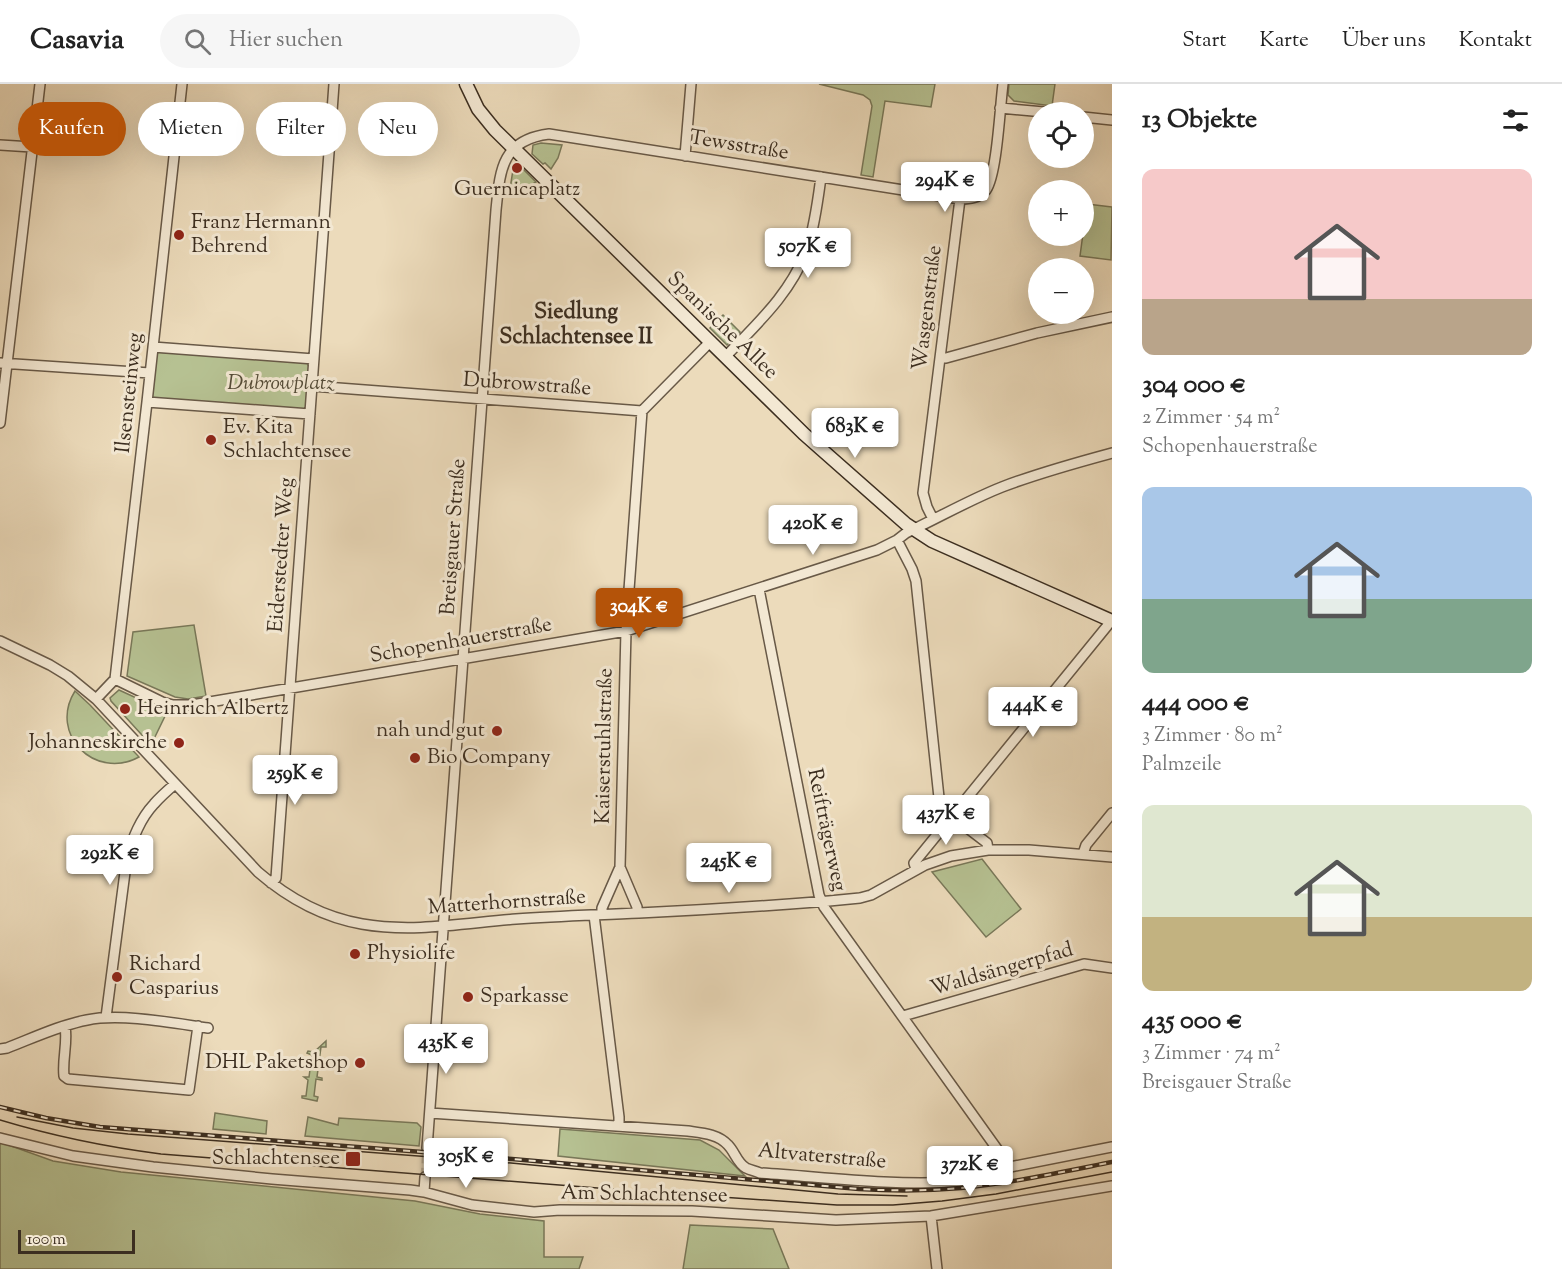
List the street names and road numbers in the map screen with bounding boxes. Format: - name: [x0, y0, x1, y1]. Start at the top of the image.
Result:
- street label: Tewsstraße: [687, 123, 791, 169]
- street label: Wasgenstraße: [905, 244, 951, 372]
- street label: Spanische Allee: [660, 265, 784, 387]
- street label: Ilsensteinweg: [109, 331, 151, 455]
- street label: Dubrowstraße: [462, 366, 592, 404]
- street label: Breisgauer Straße: [434, 458, 474, 616]
- street label: Eiderstedter Weg: [262, 476, 302, 634]
- street label: Schopenhauerstraße: [368, 610, 554, 672]
- street label: Kaiserstuhlstraße: [589, 668, 621, 824]
- street label: Reifträgerweg: [798, 766, 854, 894]
- street label: Matterhornstraße: [427, 883, 587, 923]
- street label: Waldsängerpfad: [927, 935, 1077, 1005]
- street label: Altvaterstraße: [756, 1136, 888, 1178]
- street label: Am Schlachtensee: [560, 1179, 728, 1211]

